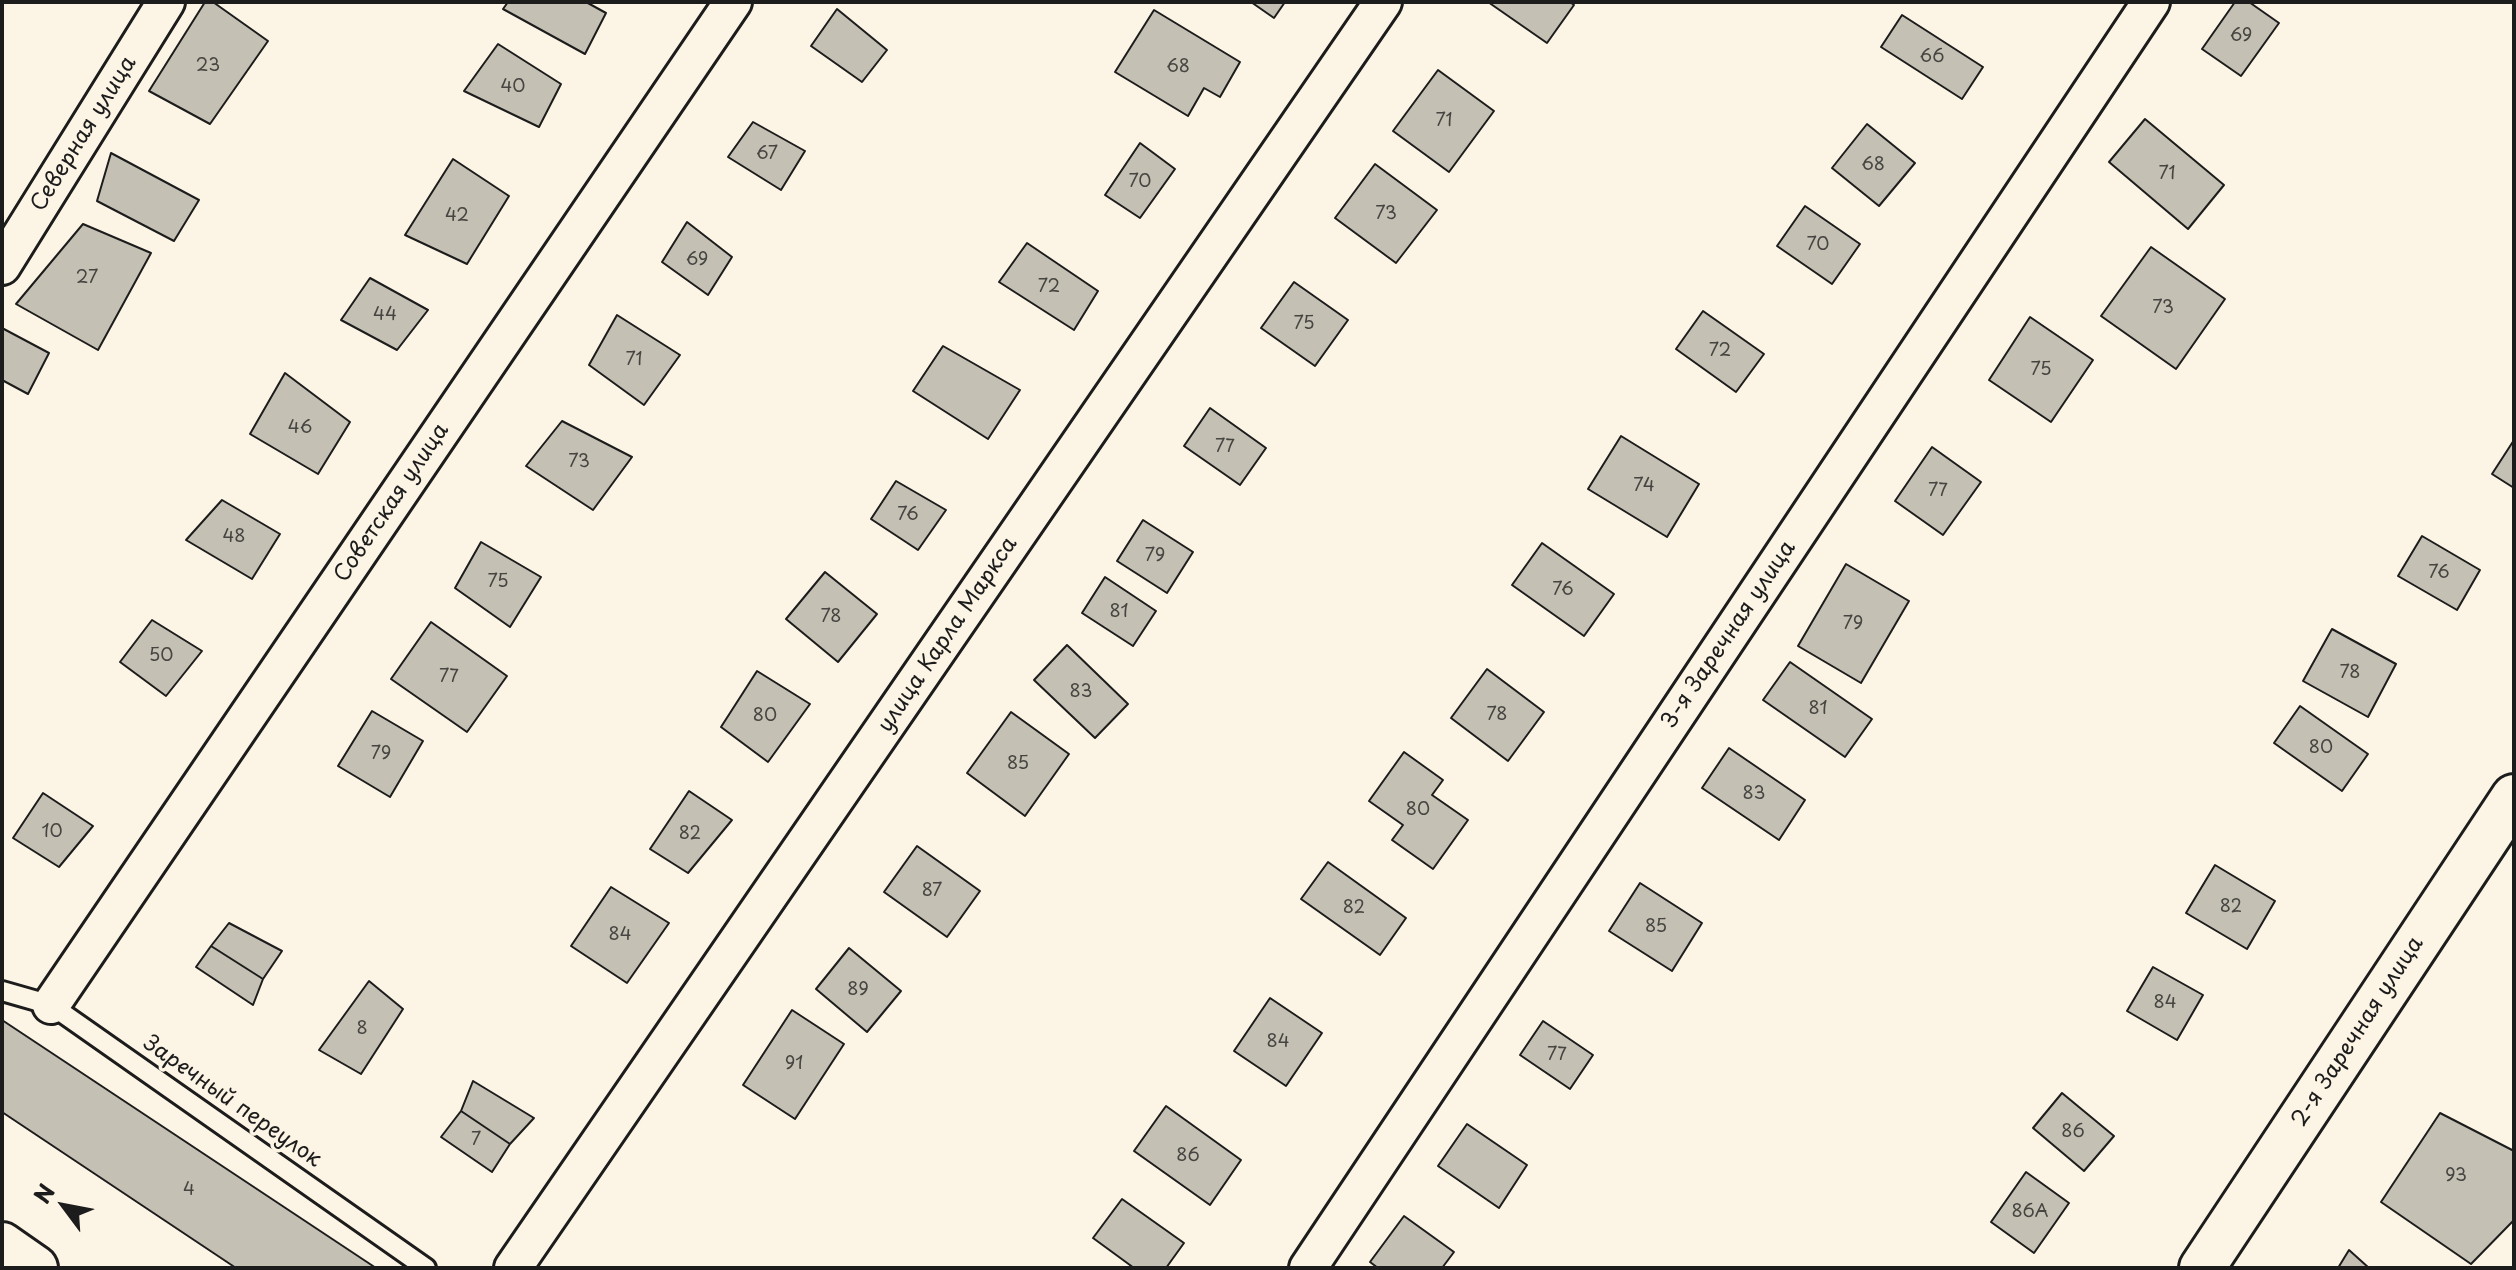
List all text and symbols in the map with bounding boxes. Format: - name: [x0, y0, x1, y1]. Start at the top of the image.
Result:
- house number: 69: [2230, 25, 2252, 47]
- house number: 66: [1920, 46, 1944, 68]
- street label: Северная улица: [26, 51, 142, 217]
- house number: 23: [196, 55, 220, 77]
- house number: 68: [1166, 56, 1190, 78]
- house number: 40: [500, 76, 526, 98]
- house number: 71: [1436, 110, 1452, 132]
- house number: 67: [756, 143, 778, 165]
- house number: 68: [1861, 154, 1885, 176]
- house number: 71: [2159, 163, 2175, 185]
- house number: 70: [1129, 171, 1151, 193]
- house number: 73: [1375, 203, 1397, 225]
- house number: 42: [445, 205, 469, 227]
- house number: 70: [1807, 234, 1829, 256]
- house number: 69: [686, 249, 708, 271]
- house number: 27: [76, 267, 98, 289]
- house number: 72: [1038, 276, 1060, 298]
- house number: 73: [2152, 297, 2174, 319]
- house number: 44: [373, 304, 397, 326]
- house number: 75: [1294, 313, 1314, 335]
- house number: 72: [1709, 340, 1731, 362]
- house number: 71: [626, 349, 642, 371]
- house number: 75: [2031, 359, 2051, 381]
- house number: 46: [288, 417, 312, 439]
- street label: Советская улица: [329, 419, 455, 587]
- house number: 77: [1215, 436, 1235, 458]
- house number: 73: [568, 451, 590, 473]
- house number: 74: [1633, 475, 1655, 497]
- house number: 77: [1928, 480, 1948, 502]
- house number: 76: [897, 504, 919, 526]
- house number: 48: [222, 526, 246, 548]
- street label: улица Карла Маркса: [873, 532, 1023, 738]
- street label: 3-я Заречная улица: [1656, 536, 1802, 734]
- house number: 79: [1145, 545, 1165, 567]
- house number: 76: [2428, 562, 2450, 584]
- house number: 75: [488, 571, 508, 593]
- house number: 76: [1552, 579, 1574, 601]
- house number: 81: [1109, 601, 1129, 623]
- house number: 78: [821, 606, 841, 628]
- house number: 79: [1843, 613, 1863, 635]
- house number: 50: [149, 645, 173, 667]
- house number: 78: [2340, 662, 2360, 684]
- house number: 77: [439, 666, 459, 688]
- house number: 83: [1070, 681, 1092, 703]
- house number: 81: [1808, 698, 1828, 720]
- house number: 78: [1487, 704, 1507, 726]
- house number: 80: [753, 705, 777, 727]
- house number: 80: [2309, 737, 2333, 759]
- house number: 79: [371, 743, 391, 765]
- house number: 85: [1007, 753, 1029, 775]
- house number: 83: [1743, 783, 1765, 805]
- house number: 80: [1406, 799, 1430, 821]
- house number: 10: [41, 821, 63, 843]
- house number: 82: [679, 823, 701, 845]
- house number: 87: [922, 880, 942, 902]
- house number: 82: [2220, 896, 2242, 918]
- house number: 82: [1343, 897, 1365, 919]
- house number: 85: [1645, 916, 1667, 938]
- house number: 84: [608, 924, 632, 946]
- street label: 2-я Заречная улица: [2287, 932, 2429, 1132]
- house number: 89: [847, 979, 869, 1001]
- house number: 84: [2153, 992, 2177, 1014]
- house number: 8: [356, 1018, 368, 1040]
- street label: Заречный переулок: [138, 1031, 326, 1173]
- house number: 84: [1266, 1031, 1290, 1053]
- house number: 77: [1547, 1044, 1567, 1066]
- house number: 91: [785, 1053, 803, 1075]
- house number: 86: [2061, 1121, 2085, 1143]
- house number: 7: [471, 1129, 481, 1151]
- house number: 86: [1176, 1145, 1200, 1167]
- house number: 93: [2445, 1165, 2467, 1187]
- north arrow: [24, 1166, 104, 1246]
- text: N: [25, 1177, 62, 1209]
- house number: 4: [183, 1179, 195, 1201]
- house number: 86А: [2011, 1201, 2049, 1223]

